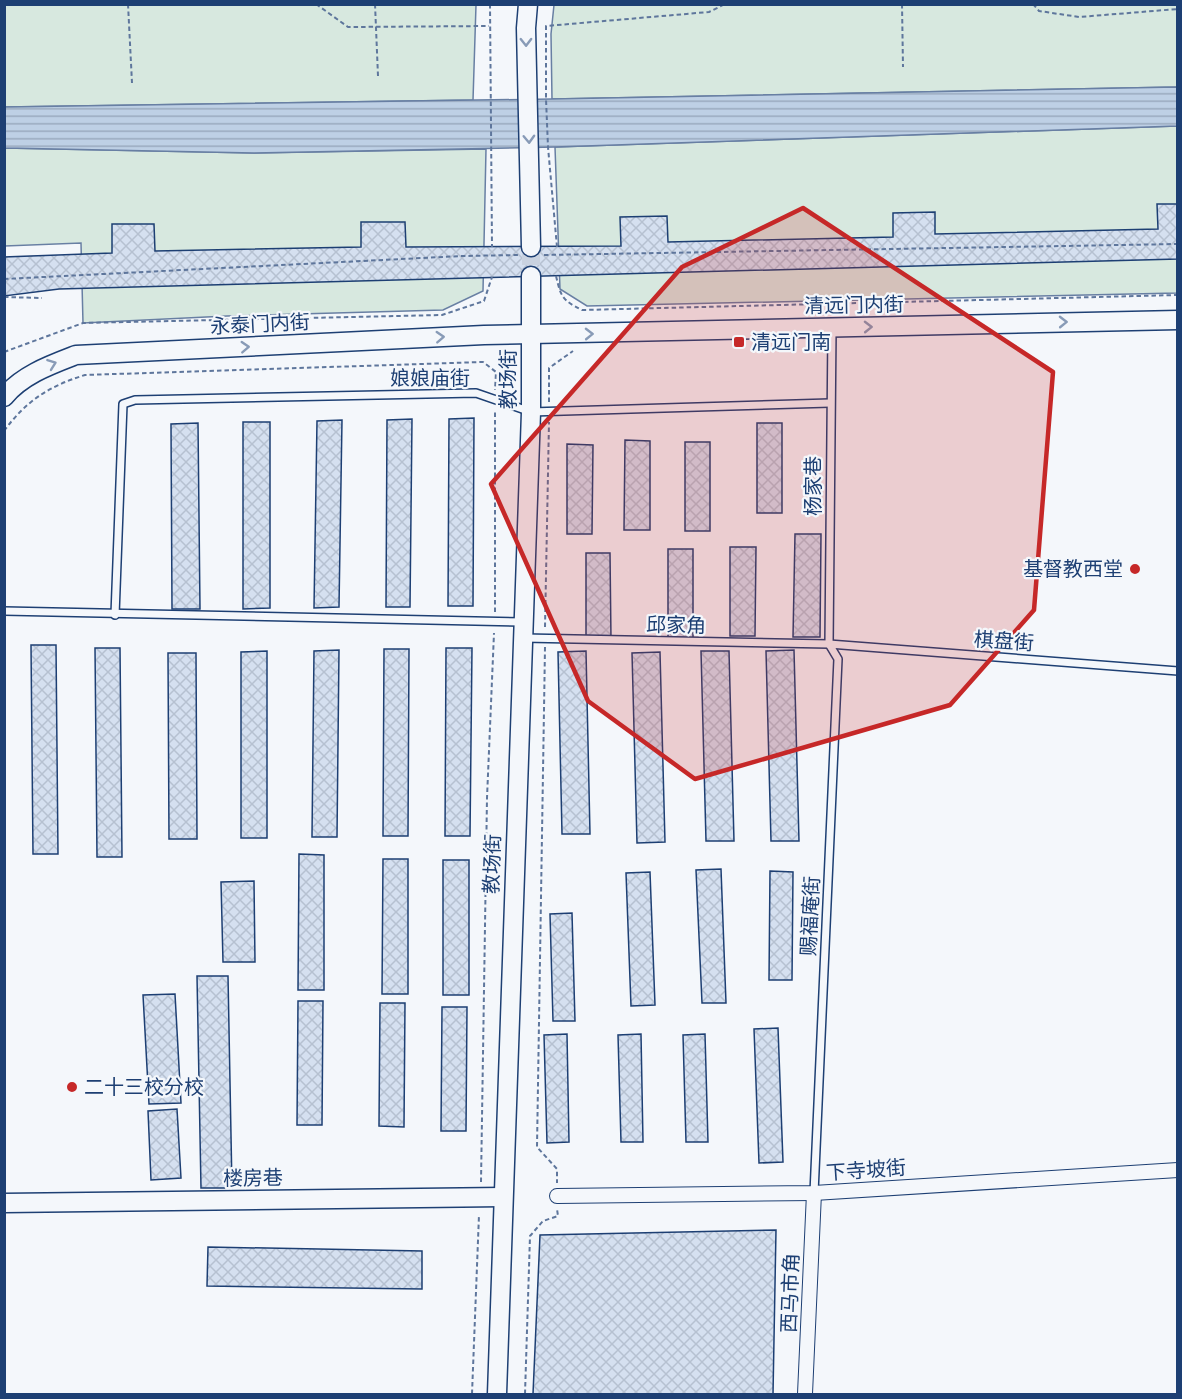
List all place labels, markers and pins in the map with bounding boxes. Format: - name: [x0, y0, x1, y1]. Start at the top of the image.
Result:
- place label: 清远门南: [751, 330, 831, 354]
- marker: 清远门南: [732, 335, 746, 349]
- place label: 基督教西堂: [1023, 557, 1123, 581]
- marker: 基督教西堂: [1128, 562, 1142, 576]
- place label: 二十三校分校: [84, 1075, 204, 1099]
- marker: 二十三校分校: [65, 1080, 79, 1094]

